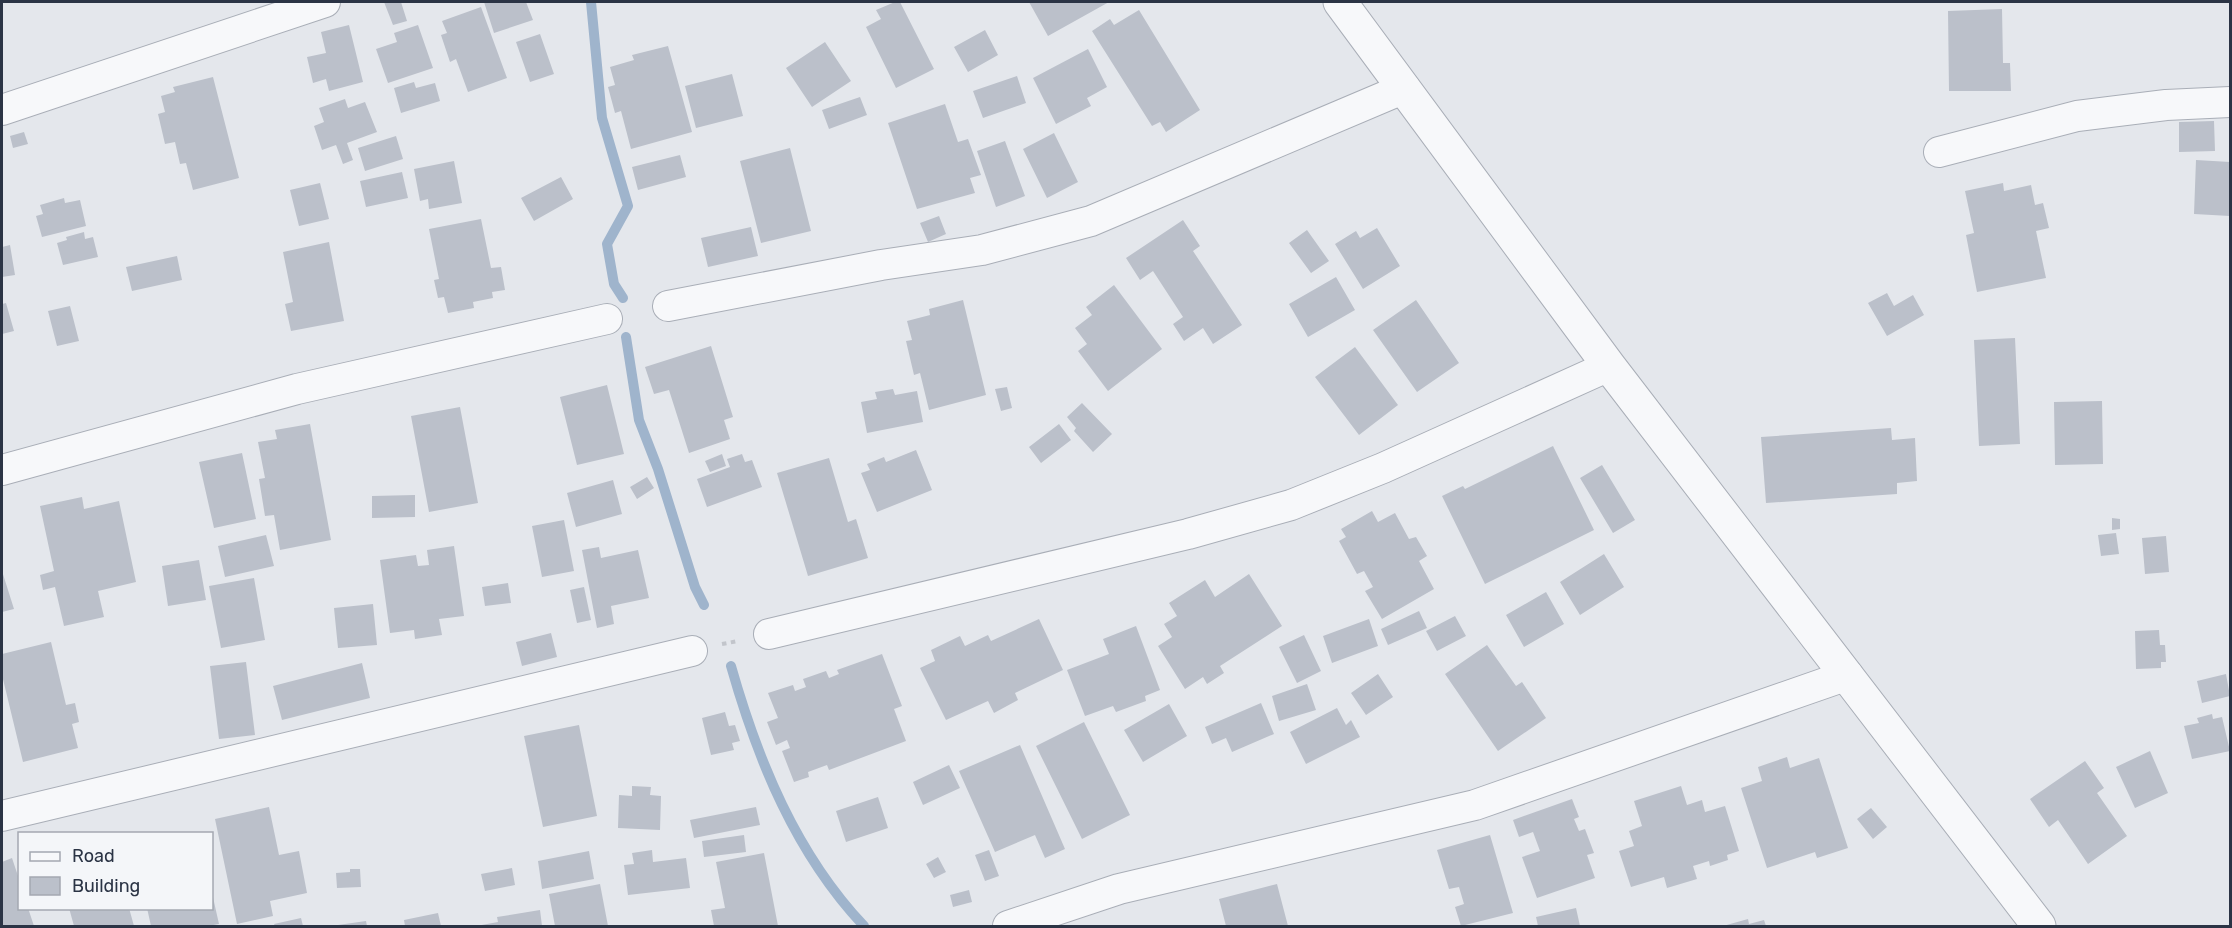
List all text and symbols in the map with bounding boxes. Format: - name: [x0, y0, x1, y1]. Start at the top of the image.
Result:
- legend: [18, 832, 213, 910]
- text: Road: [72, 845, 115, 867]
- text: Building: [72, 875, 140, 897]

